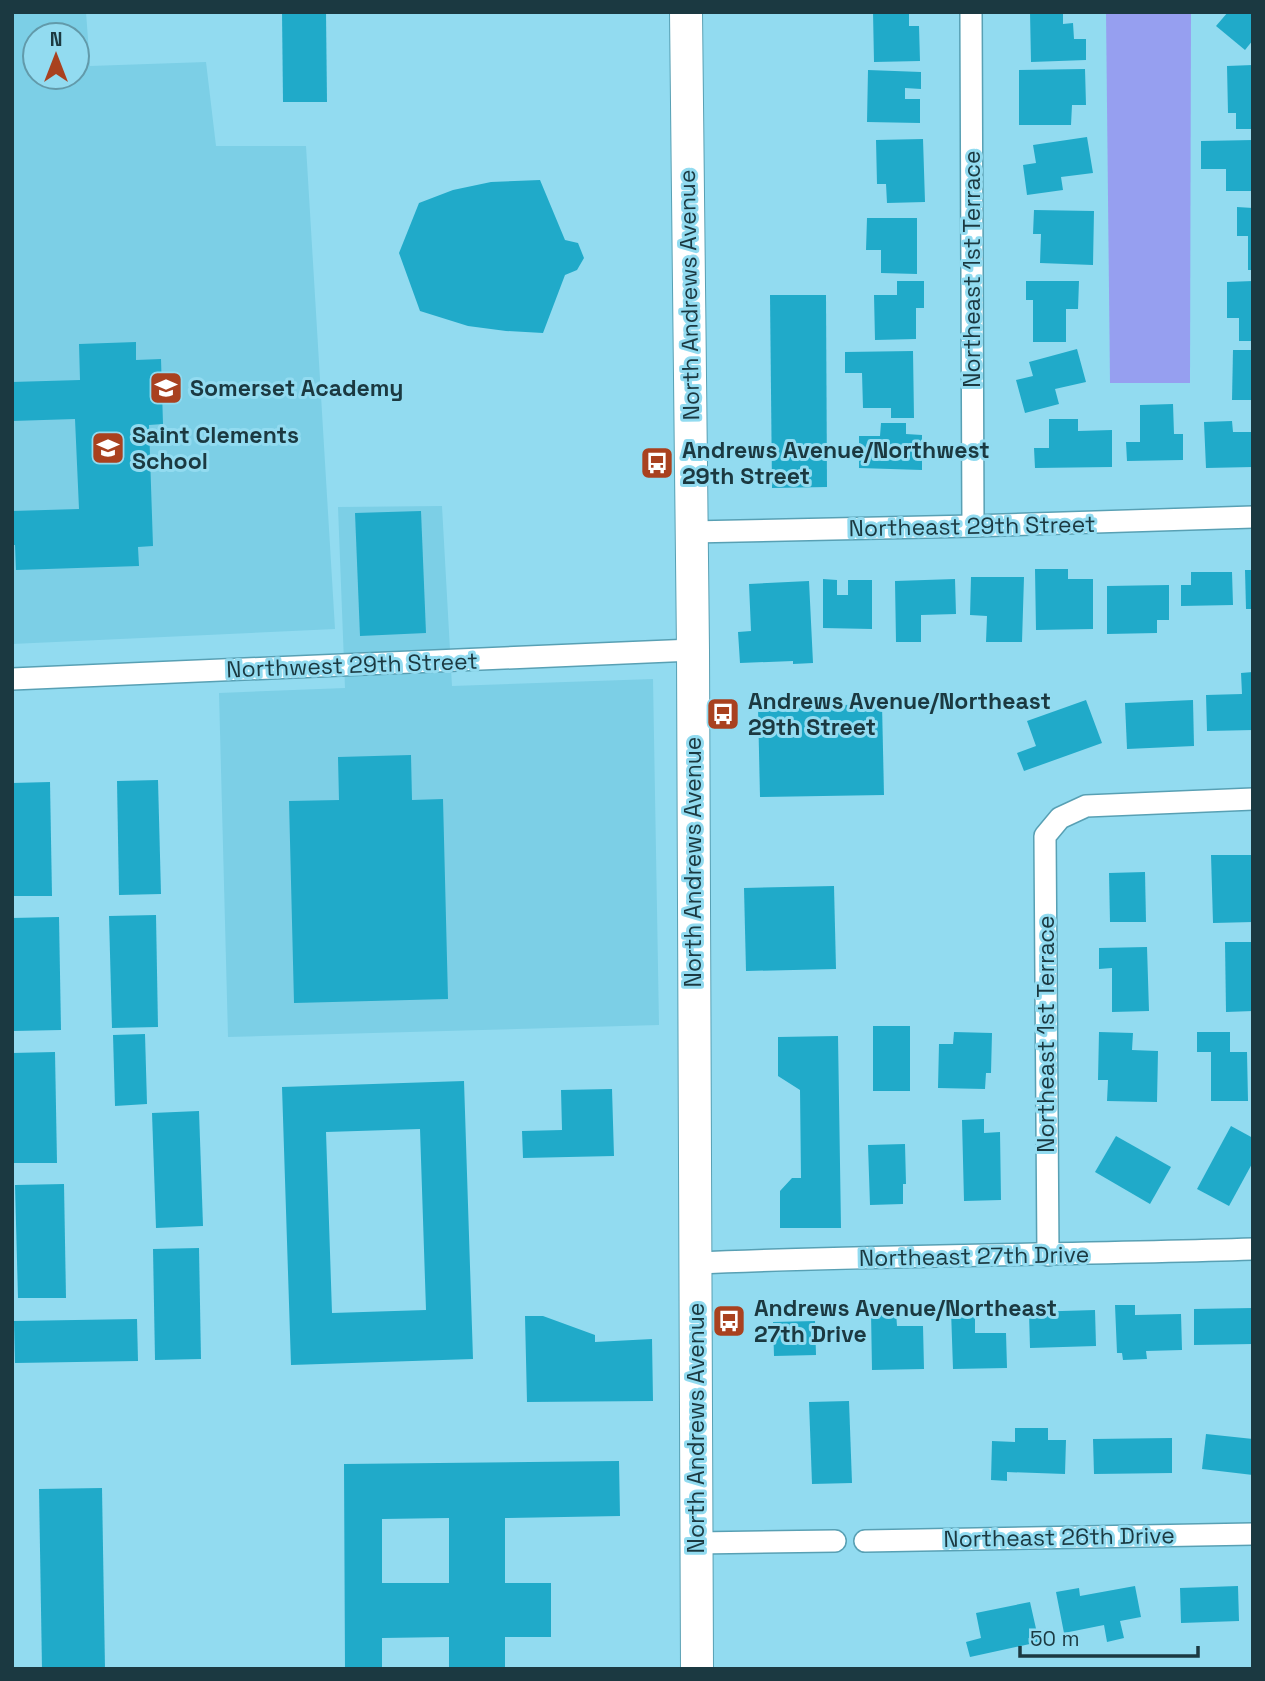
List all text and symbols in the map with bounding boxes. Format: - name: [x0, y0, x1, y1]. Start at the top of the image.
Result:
- north arrow: [21, 21, 91, 91]
- text: N: [50, 27, 62, 52]
- street label: Northeast 1st Terrace: [957, 150, 987, 388]
- street label: North Andrews Avenue: [672, 169, 706, 421]
- school or university icon: Somerset Academy: [147, 369, 185, 407]
- place label: Somerset Academy: [190, 373, 403, 403]
- place label: Saint Clements School: [132, 420, 299, 476]
- school or university icon: Saint Clements School: [89, 429, 127, 467]
- place label: Andrews Avenue/Northwest 29th Street: [682, 435, 990, 491]
- bus stop icon: Andrews Avenue/Northwest 29th Street: [638, 444, 676, 482]
- street label: Northeast 29th Street: [848, 509, 1096, 543]
- street label: Northwest 29th Street: [226, 646, 478, 684]
- place label: Andrews Avenue/Northeast 29th Street: [748, 686, 1051, 742]
- bus stop icon: Andrews Avenue/Northeast 29th Street: [704, 695, 742, 733]
- street label: North Andrews Avenue: [678, 737, 708, 987]
- street label: Northeast 1st Terrace: [1031, 915, 1061, 1153]
- street label: Northeast 27th Drive: [859, 1239, 1089, 1273]
- place label: Andrews Avenue/Northeast 27th Drive: [754, 1293, 1057, 1349]
- bus stop icon: Andrews Avenue/Northeast 27th Drive: [710, 1302, 748, 1340]
- street label: North Andrews Avenue: [681, 1303, 711, 1553]
- street label: Northeast 26th Drive: [943, 1520, 1175, 1554]
- scale bar: [1020, 1614, 1198, 1658]
- text: 50 m: [1030, 1625, 1080, 1652]

